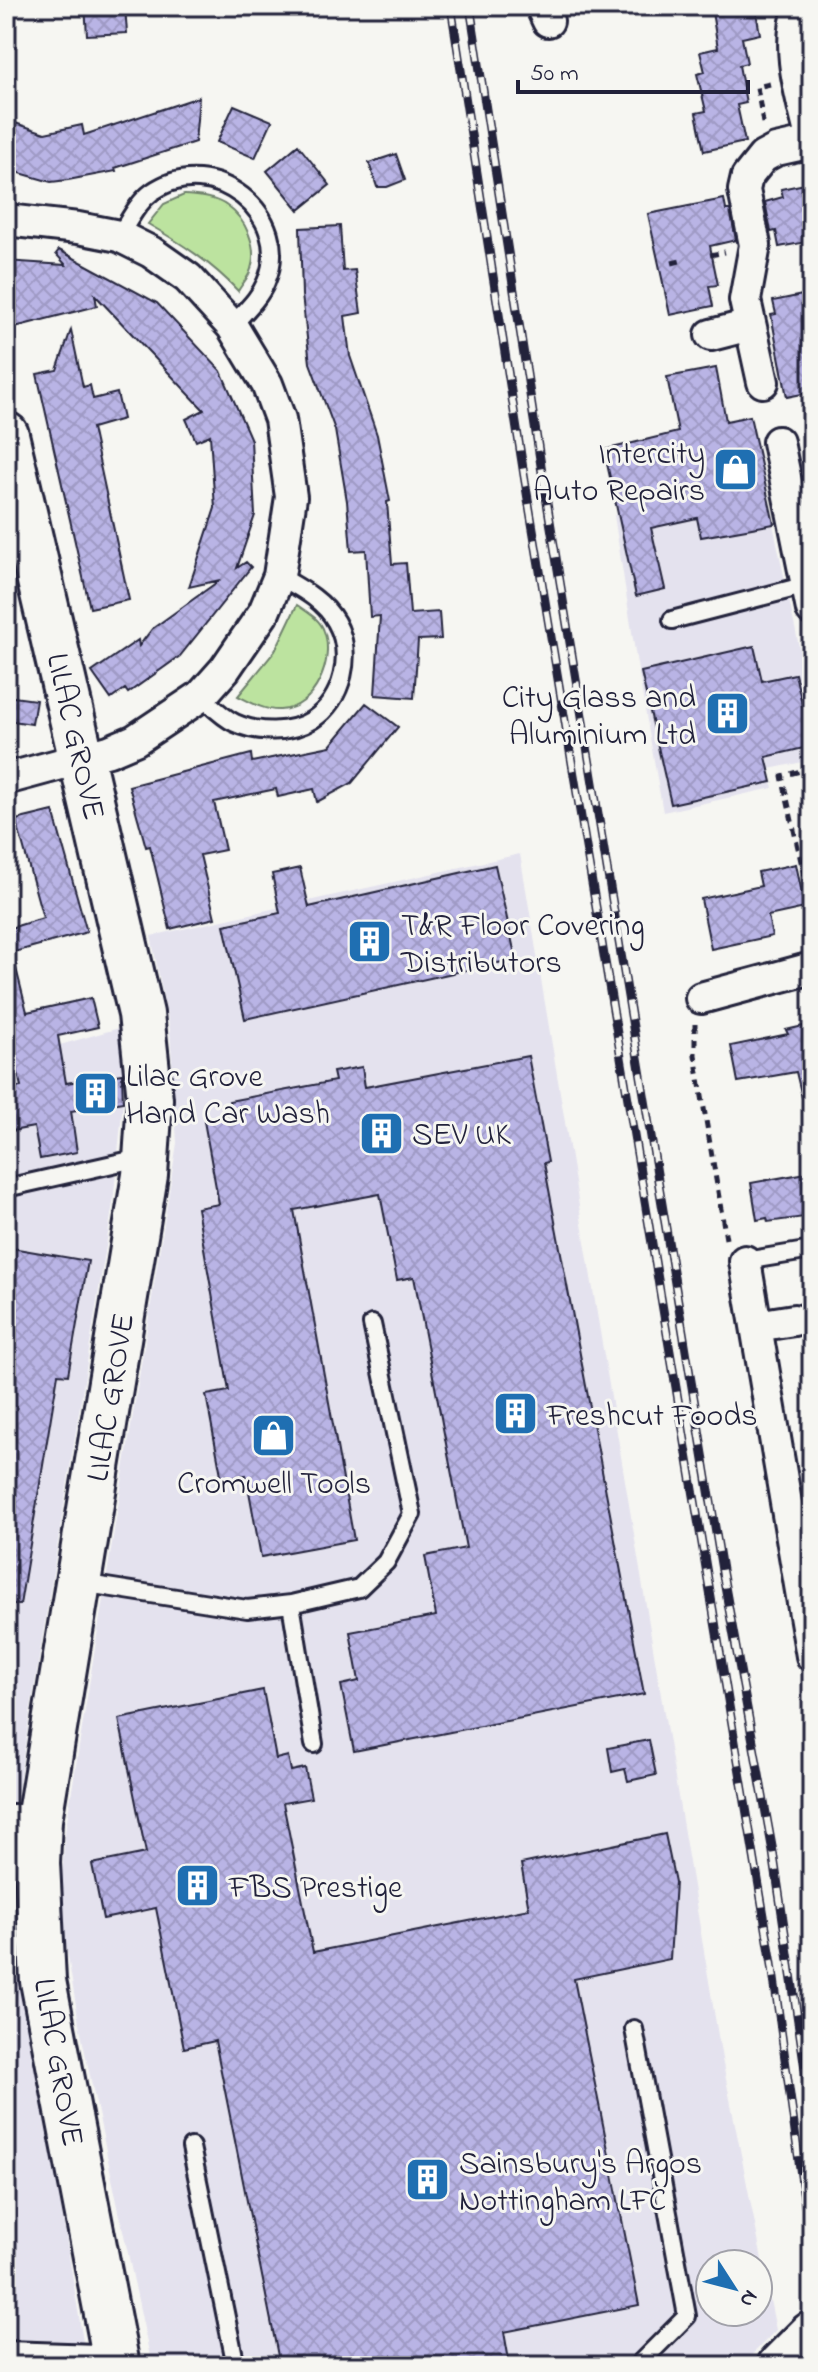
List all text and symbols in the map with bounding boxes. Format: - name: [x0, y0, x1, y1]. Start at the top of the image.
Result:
- scale bar: [518, 44, 748, 94]
- text: 50 m: [530, 57, 579, 92]
- place label: Intercity Auto Repairs: [533, 432, 705, 516]
- shop icon: Intercity Auto Repairs: [712, 446, 760, 494]
- street label: LILAC GROVE: [32, 649, 116, 825]
- place label: City Glass and Aluminium Ltd: [502, 676, 696, 760]
- building icon: City Glass and Aluminium Ltd: [703, 690, 751, 738]
- place label: T&R Floor Covering Distributors: [400, 904, 645, 988]
- building icon: T&R Floor Covering Distributors: [346, 918, 394, 966]
- place label: Lilac Grove Hand Car Wash: [126, 1055, 330, 1139]
- building icon: Lilac Grove Hand Car Wash: [71, 1069, 119, 1117]
- building icon: SEV UK: [357, 1109, 405, 1157]
- place label: SEV UK: [412, 1113, 511, 1160]
- street label: LILAC GROVE: [76, 1310, 149, 1485]
- building icon: Freshcut Foods: [492, 1390, 540, 1438]
- place label: Freshcut Foods: [546, 1394, 758, 1441]
- shop icon: Cromwell Tools: [250, 1411, 298, 1459]
- place label: Cromwell Tools: [177, 1462, 371, 1509]
- building icon: FBS Prestige: [174, 1862, 222, 1910]
- place label: FBS Prestige: [228, 1866, 403, 1913]
- street label: LILAC GROVE: [19, 1975, 94, 2150]
- place label: Sainsbury's Argos Nottingham LFC: [459, 2142, 702, 2226]
- building icon: Sainsbury's Argos Nottingham LFC: [404, 2156, 452, 2204]
- north arrow: [694, 2248, 774, 2328]
- text: N: [730, 2283, 765, 2313]

